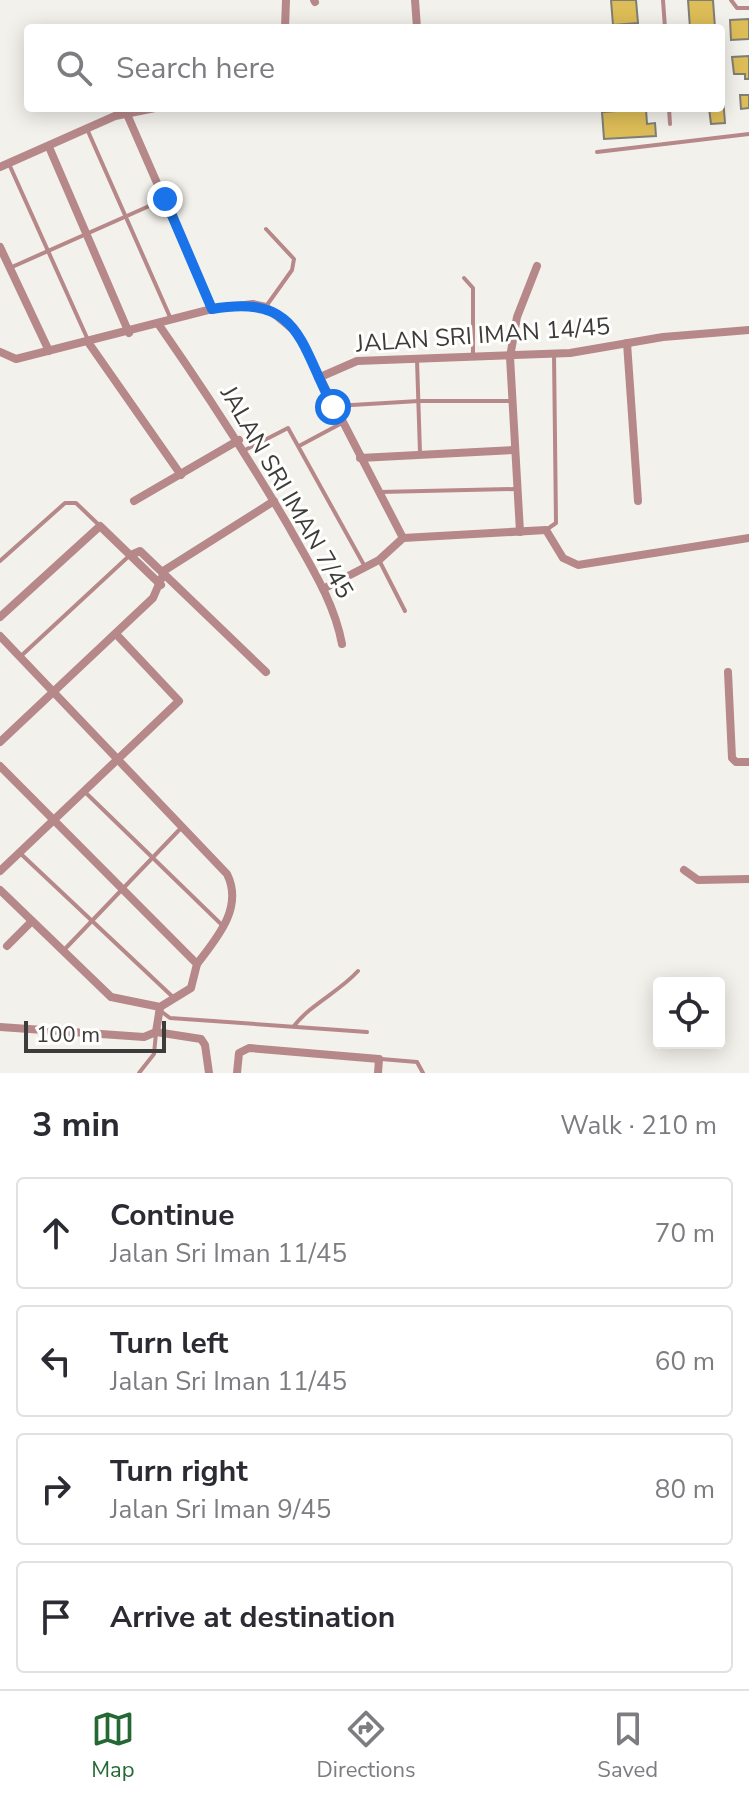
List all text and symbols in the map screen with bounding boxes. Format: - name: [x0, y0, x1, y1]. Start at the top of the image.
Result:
- search box: [24, 24, 725, 112]
- icon: search: [52, 46, 96, 90]
- text: Search here: [116, 48, 275, 89]
- route end: [147, 181, 183, 217]
- street label: JALAN SRI IMAN 14/45: [354, 310, 611, 360]
- street label: JALAN SRI IMAN 7/45: [213, 379, 361, 604]
- route start: [315, 389, 351, 425]
- map controls: [653, 977, 725, 1049]
- button: locate: [653, 977, 725, 1049]
- scale bar: [24, 1017, 166, 1053]
- text: 100 m: [36, 1020, 100, 1050]
- text: 3 min: [32, 1102, 120, 1148]
- text: Walk · 210 m: [560, 1108, 717, 1143]
- text: Continue: [110, 1195, 235, 1236]
- icon: ahead: [34, 1211, 78, 1255]
- text: 70 m: [655, 1216, 715, 1251]
- text: Jalan Sri Iman 11/45: [110, 1236, 347, 1271]
- text: Turn left: [110, 1323, 228, 1364]
- icon: left: [34, 1339, 78, 1383]
- text: 60 m: [655, 1344, 715, 1379]
- text: Jalan Sri Iman 11/45: [110, 1364, 347, 1399]
- text: Turn right: [110, 1451, 248, 1492]
- icon: right: [34, 1467, 78, 1511]
- text: 80 m: [655, 1472, 715, 1507]
- text: Jalan Sri Iman 9/45: [110, 1492, 331, 1527]
- icon: arrive: [34, 1595, 78, 1639]
- text: Arrive at destination: [110, 1597, 395, 1638]
- tab: Map: [91, 1707, 135, 1785]
- tab: Directions: [317, 1707, 416, 1785]
- tab: Saved: [597, 1707, 658, 1785]

